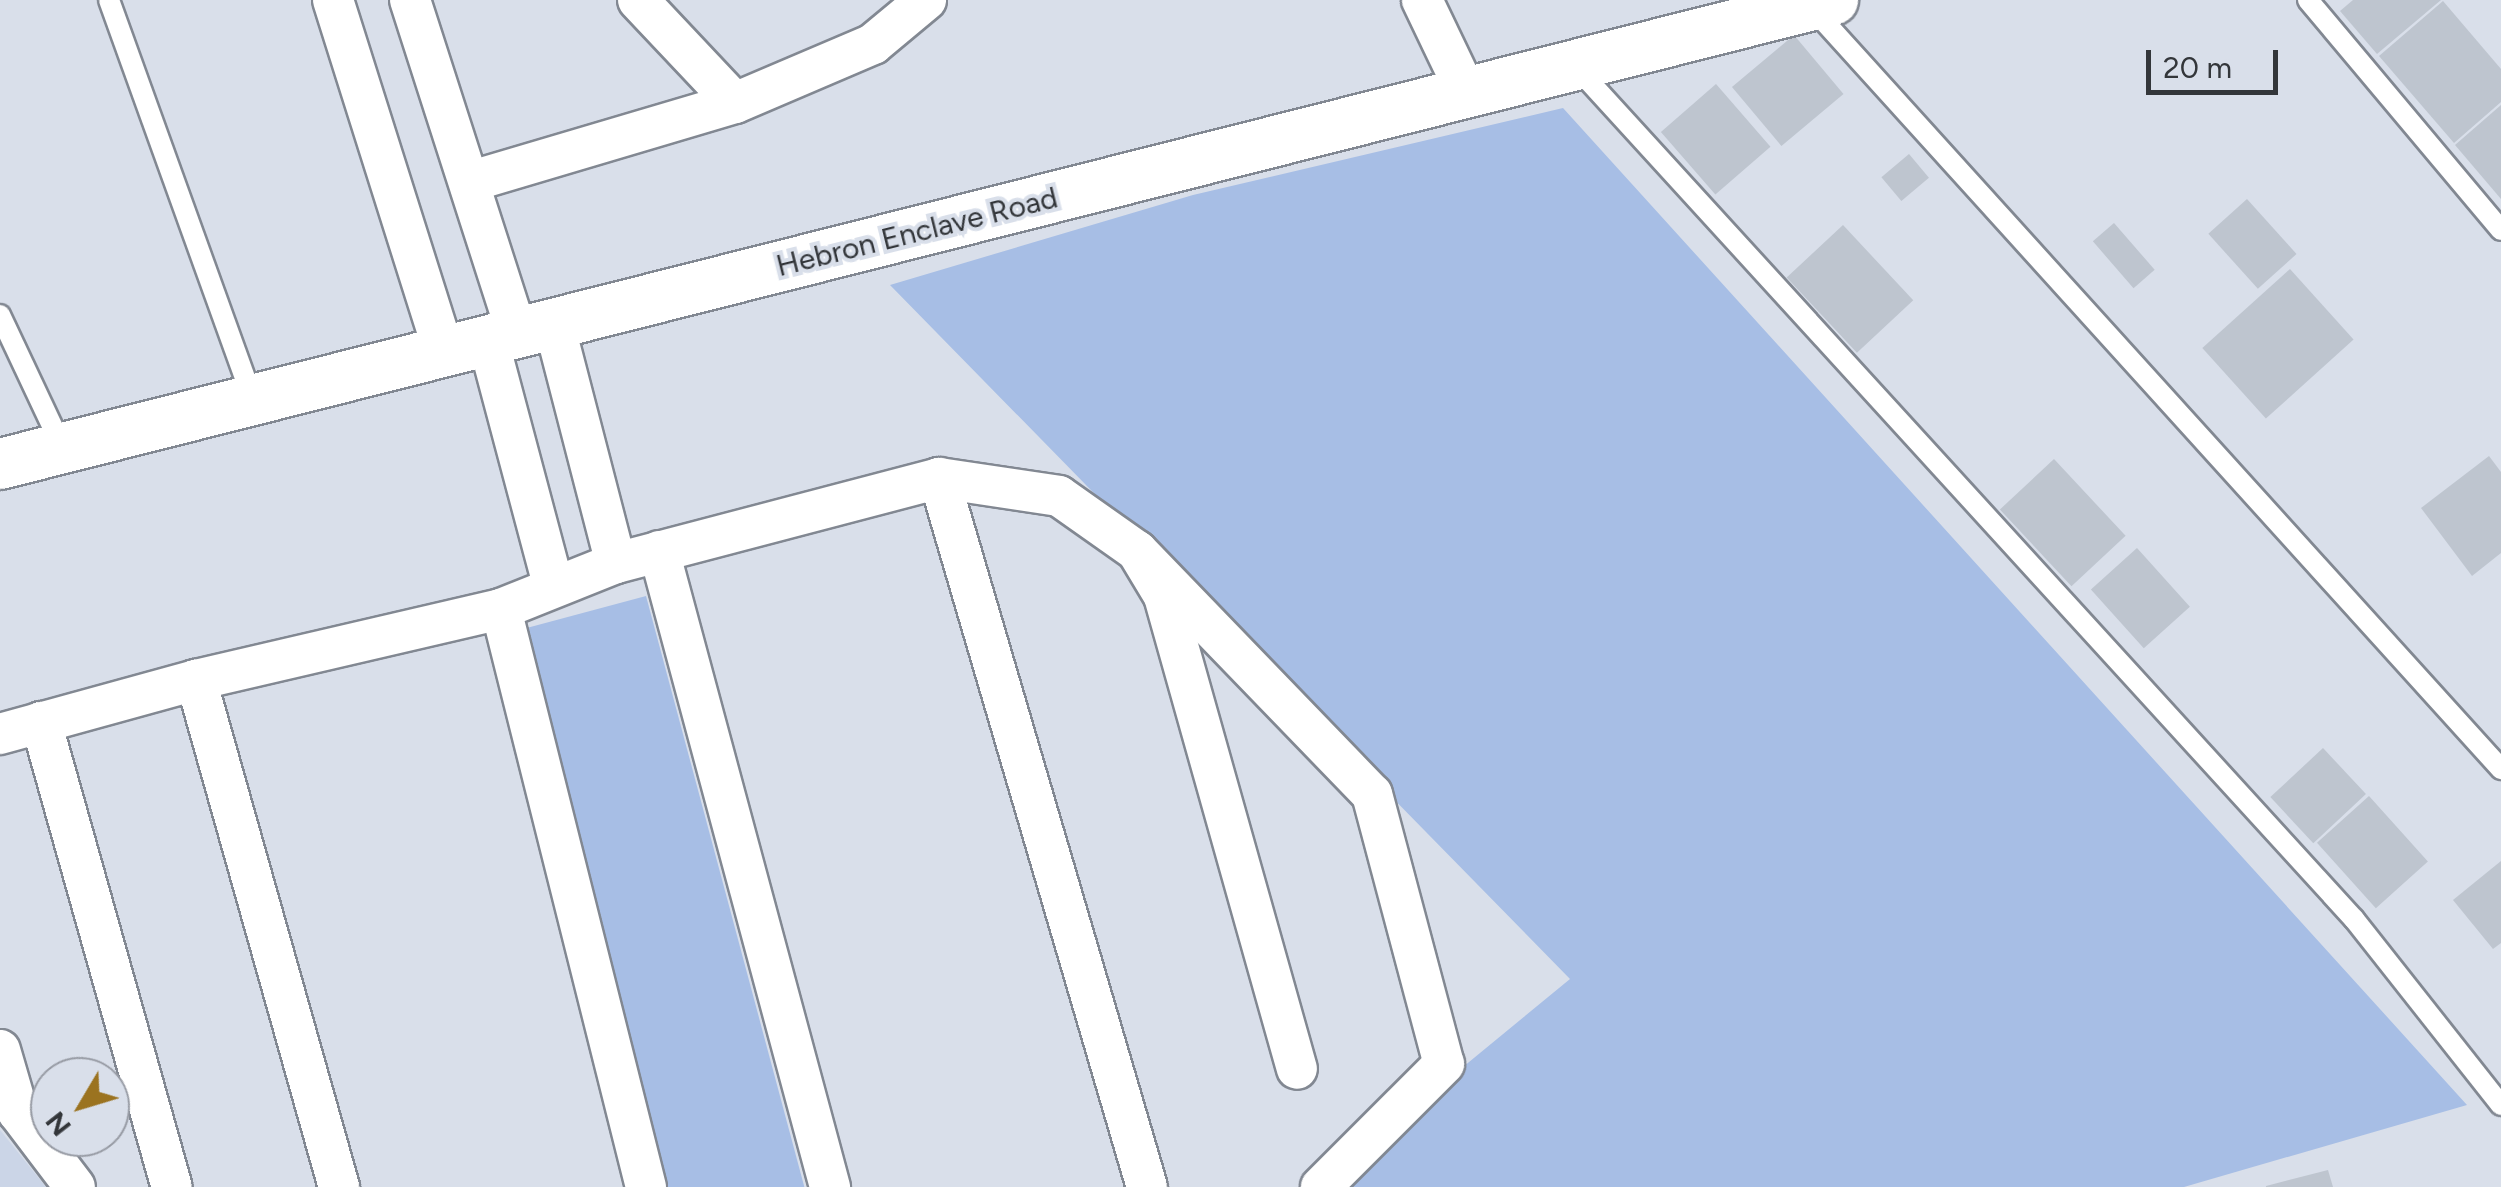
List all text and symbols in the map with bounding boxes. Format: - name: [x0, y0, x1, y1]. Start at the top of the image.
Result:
- scale bar: [2151, 30, 2284, 92]
- text: 20 m: [2163, 49, 2232, 86]
- street label: Hebron Enclave Road: [773, 180, 1061, 284]
- north arrow: [30, 1057, 130, 1157]
- text: N: [38, 1105, 78, 1143]

